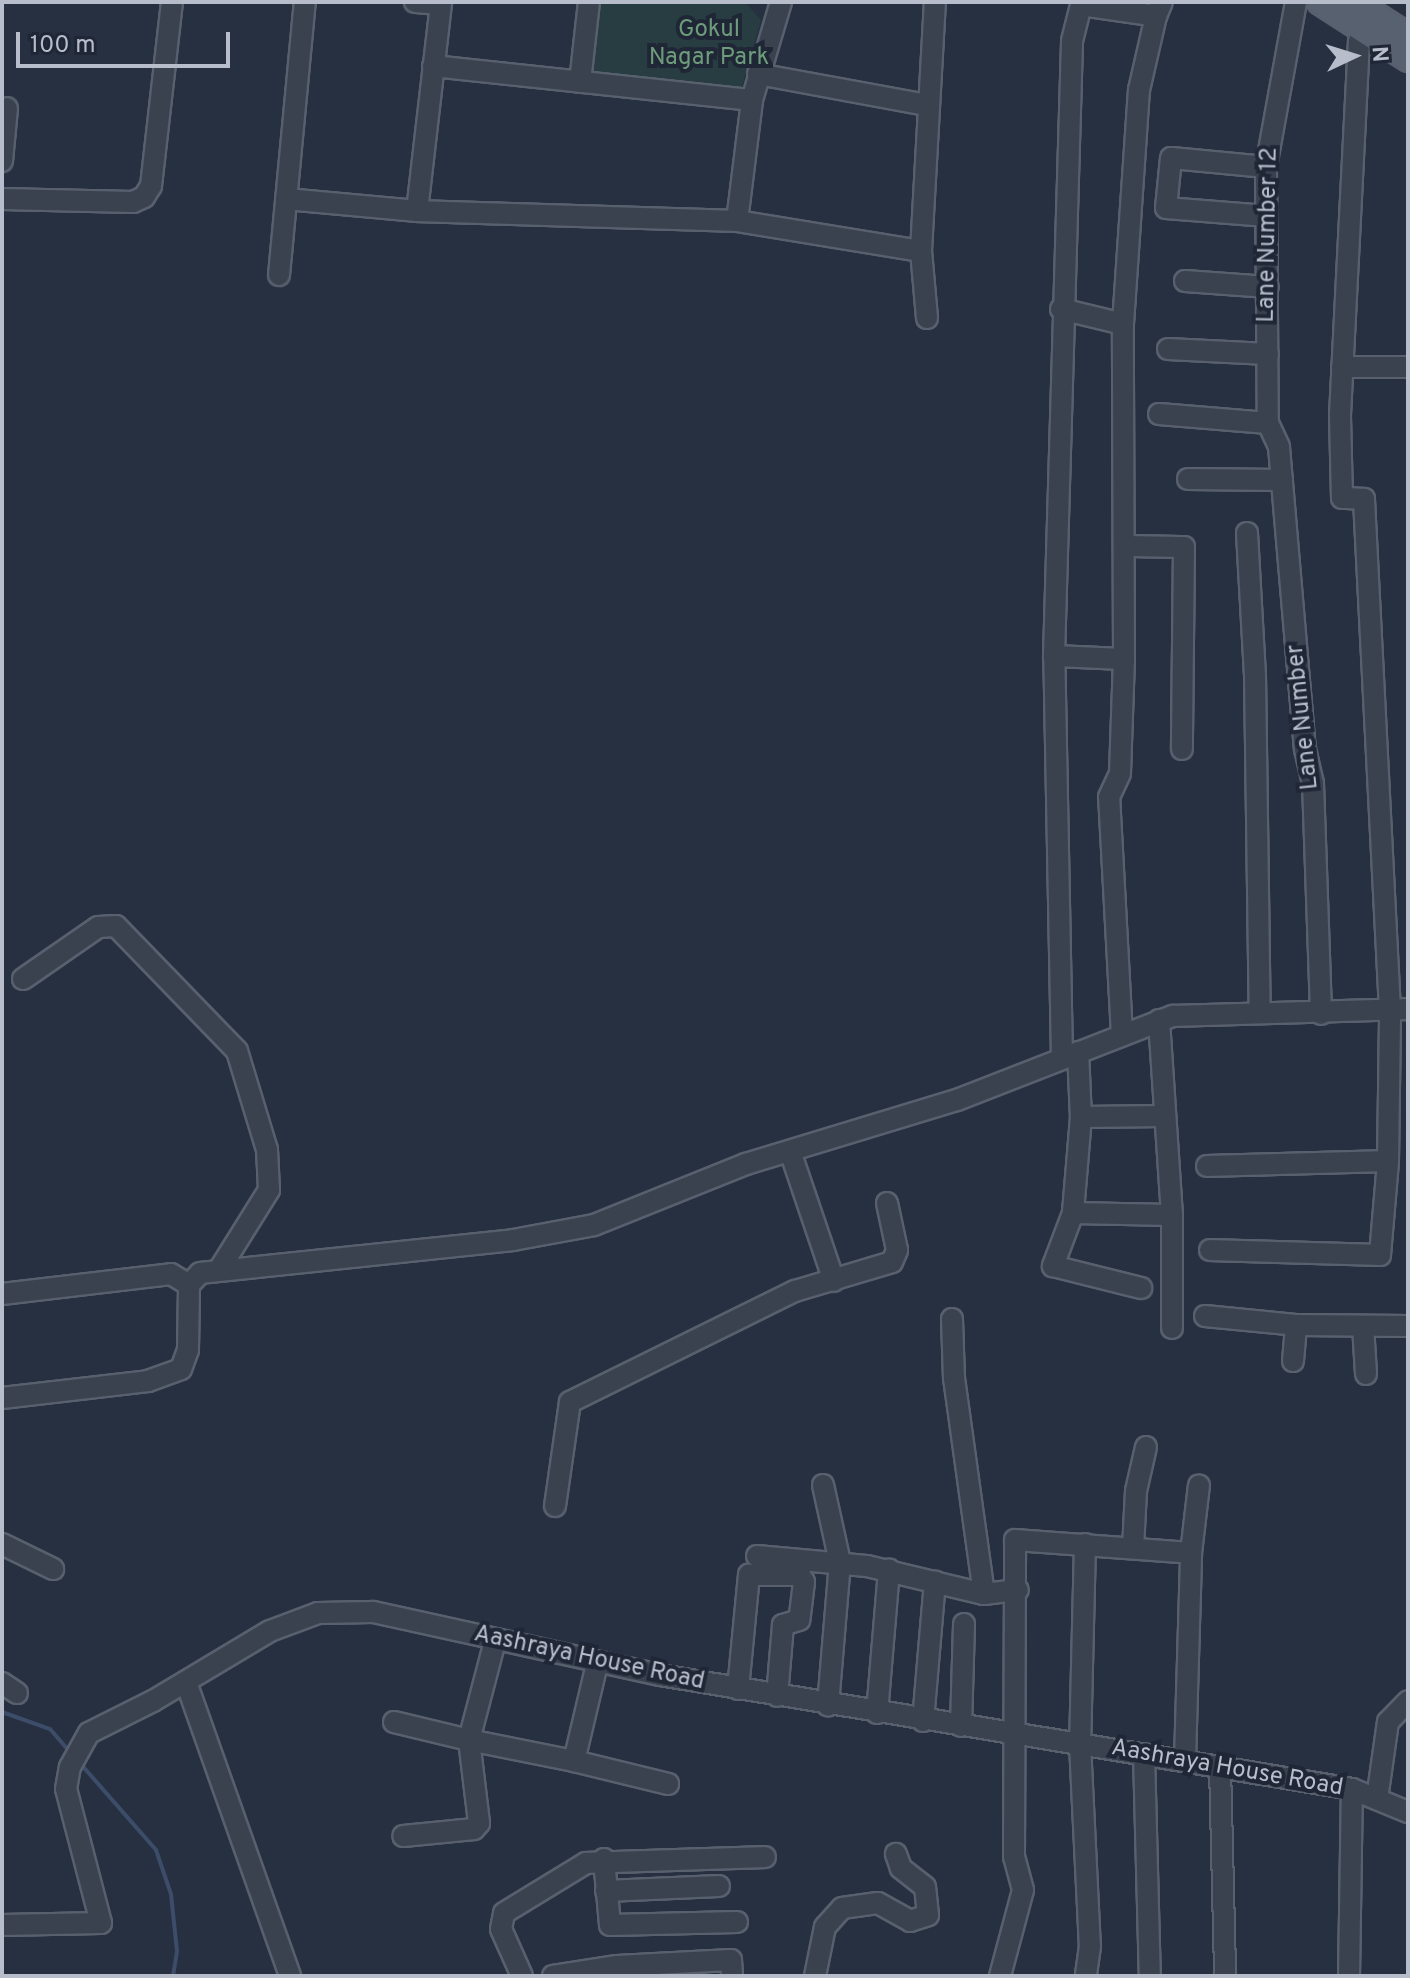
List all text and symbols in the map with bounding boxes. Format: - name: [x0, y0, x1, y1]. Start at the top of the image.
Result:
- scale bar: [20, 16, 234, 66]
- north arrow: [1314, 16, 1394, 96]
- park label: Gokul Nagar Park: [649, 17, 769, 73]
- text: 100 m: [30, 31, 96, 61]
- text: N: [1364, 45, 1392, 63]
- street label: Lane Number 12: [1253, 147, 1285, 323]
- street label: Lane Number: [1282, 643, 1326, 791]
- street label: Aashraya House Road: [471, 1621, 707, 1697]
- street label: Aashraya House Road: [1109, 1734, 1345, 1804]

